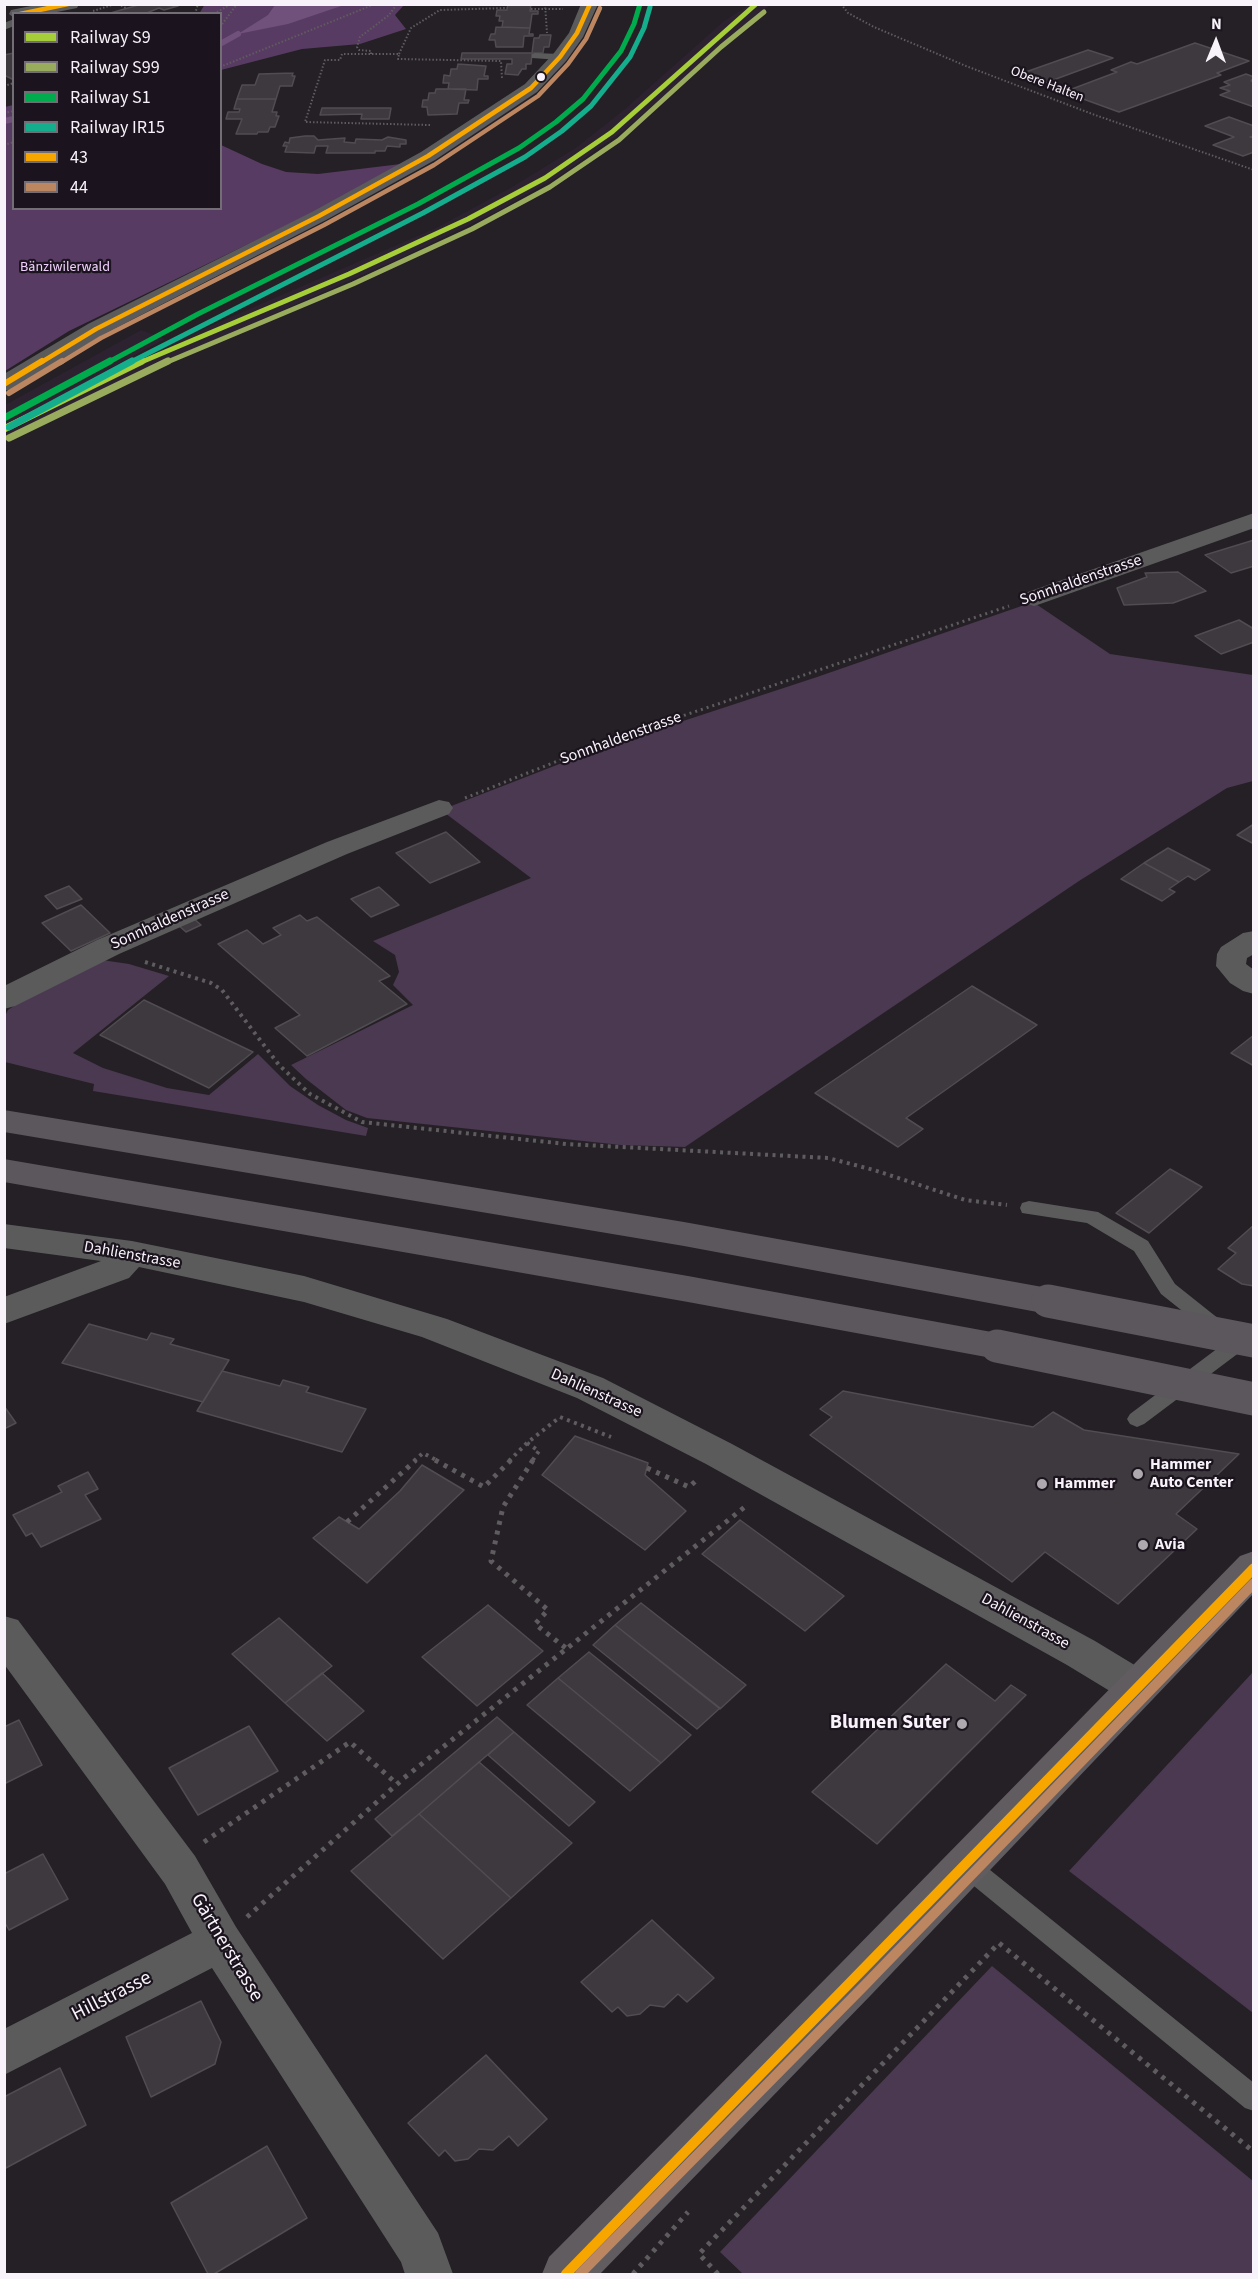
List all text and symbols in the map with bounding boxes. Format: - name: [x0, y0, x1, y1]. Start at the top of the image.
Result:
- legend: [12, 12, 222, 210]
- north arrow: [1186, 12, 1246, 72]
- text: N: [1211, 13, 1222, 35]
- text: Railway S9: [70, 25, 151, 50]
- text: Railway S99: [70, 55, 160, 80]
- street label: Obere Halten: [1008, 63, 1086, 107]
- unlabelled marker: [535, 71, 547, 83]
- text: Railway S1: [70, 85, 151, 110]
- text: Railway IR15: [70, 115, 165, 140]
- text: 43: [70, 145, 88, 170]
- text: 44: [70, 175, 88, 200]
- park label: Bänziwilerwald: [20, 260, 110, 276]
- street label: Sonnhaldenstrasse: [1018, 551, 1144, 611]
- street label: Sonnhaldenstrasse: [558, 708, 684, 770]
- street label: Sonnhaldenstrasse: [108, 885, 232, 955]
- street label: Dahlienstrasse: [82, 1238, 182, 1274]
- street label: Dahlienstrasse: [547, 1365, 645, 1423]
- place label: Hammer Auto Center: [1150, 1455, 1233, 1493]
- marker: Hammer Auto Center: [1131, 1467, 1145, 1481]
- place label: Hammer: [1054, 1474, 1115, 1494]
- marker: Hammer: [1035, 1477, 1049, 1491]
- place label: Avia: [1155, 1535, 1185, 1555]
- marker: Avia: [1136, 1538, 1150, 1552]
- street label: Dahlienstrasse: [978, 1590, 1072, 1654]
- place label: Blumen Suter: [830, 1712, 950, 1736]
- marker: Blumen Suter: [955, 1717, 969, 1731]
- street label: Gärtnerstrasse: [184, 1890, 268, 2006]
- street label: Hillstrasse: [68, 1967, 156, 2027]

